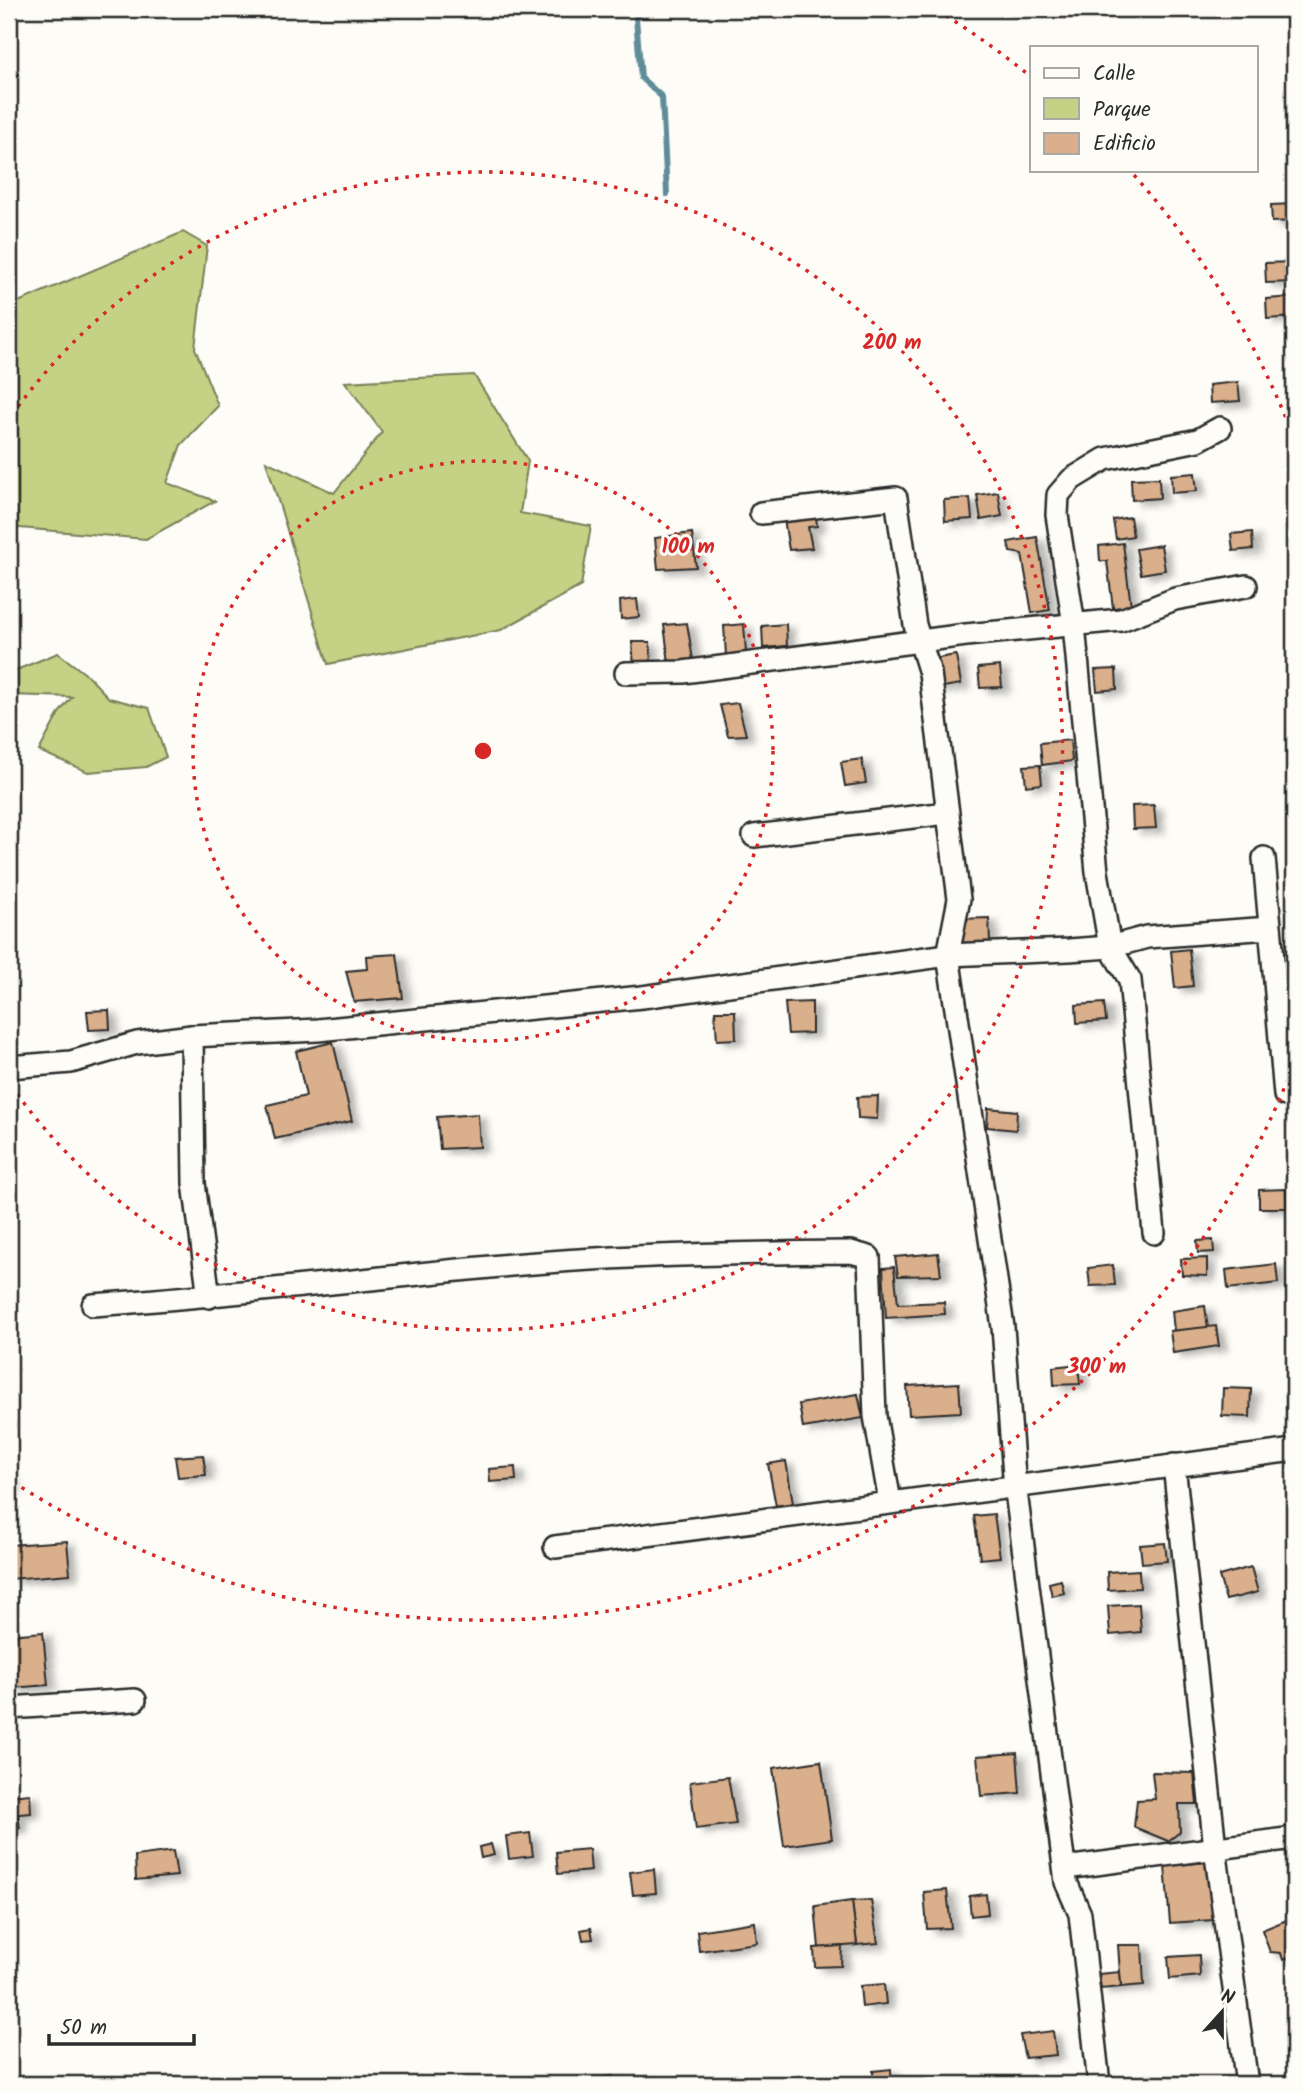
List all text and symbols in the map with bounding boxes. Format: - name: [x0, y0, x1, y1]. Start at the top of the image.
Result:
- legend: [1030, 46, 1258, 172]
- text: Calle: [1093, 58, 1136, 91]
- text: Parque: [1093, 94, 1151, 127]
- text: Edificio: [1093, 128, 1156, 161]
- text: 200 m: [862, 327, 922, 360]
- text: 100 m: [661, 531, 715, 564]
- centre of rings: [471, 739, 495, 763]
- text: 300 m: [1067, 1351, 1126, 1384]
- north arrow: [1188, 1978, 1258, 2048]
- text: N: [1216, 1982, 1238, 2014]
- scale bar: [49, 2002, 194, 2046]
- text: 50 m: [60, 2012, 107, 2045]

